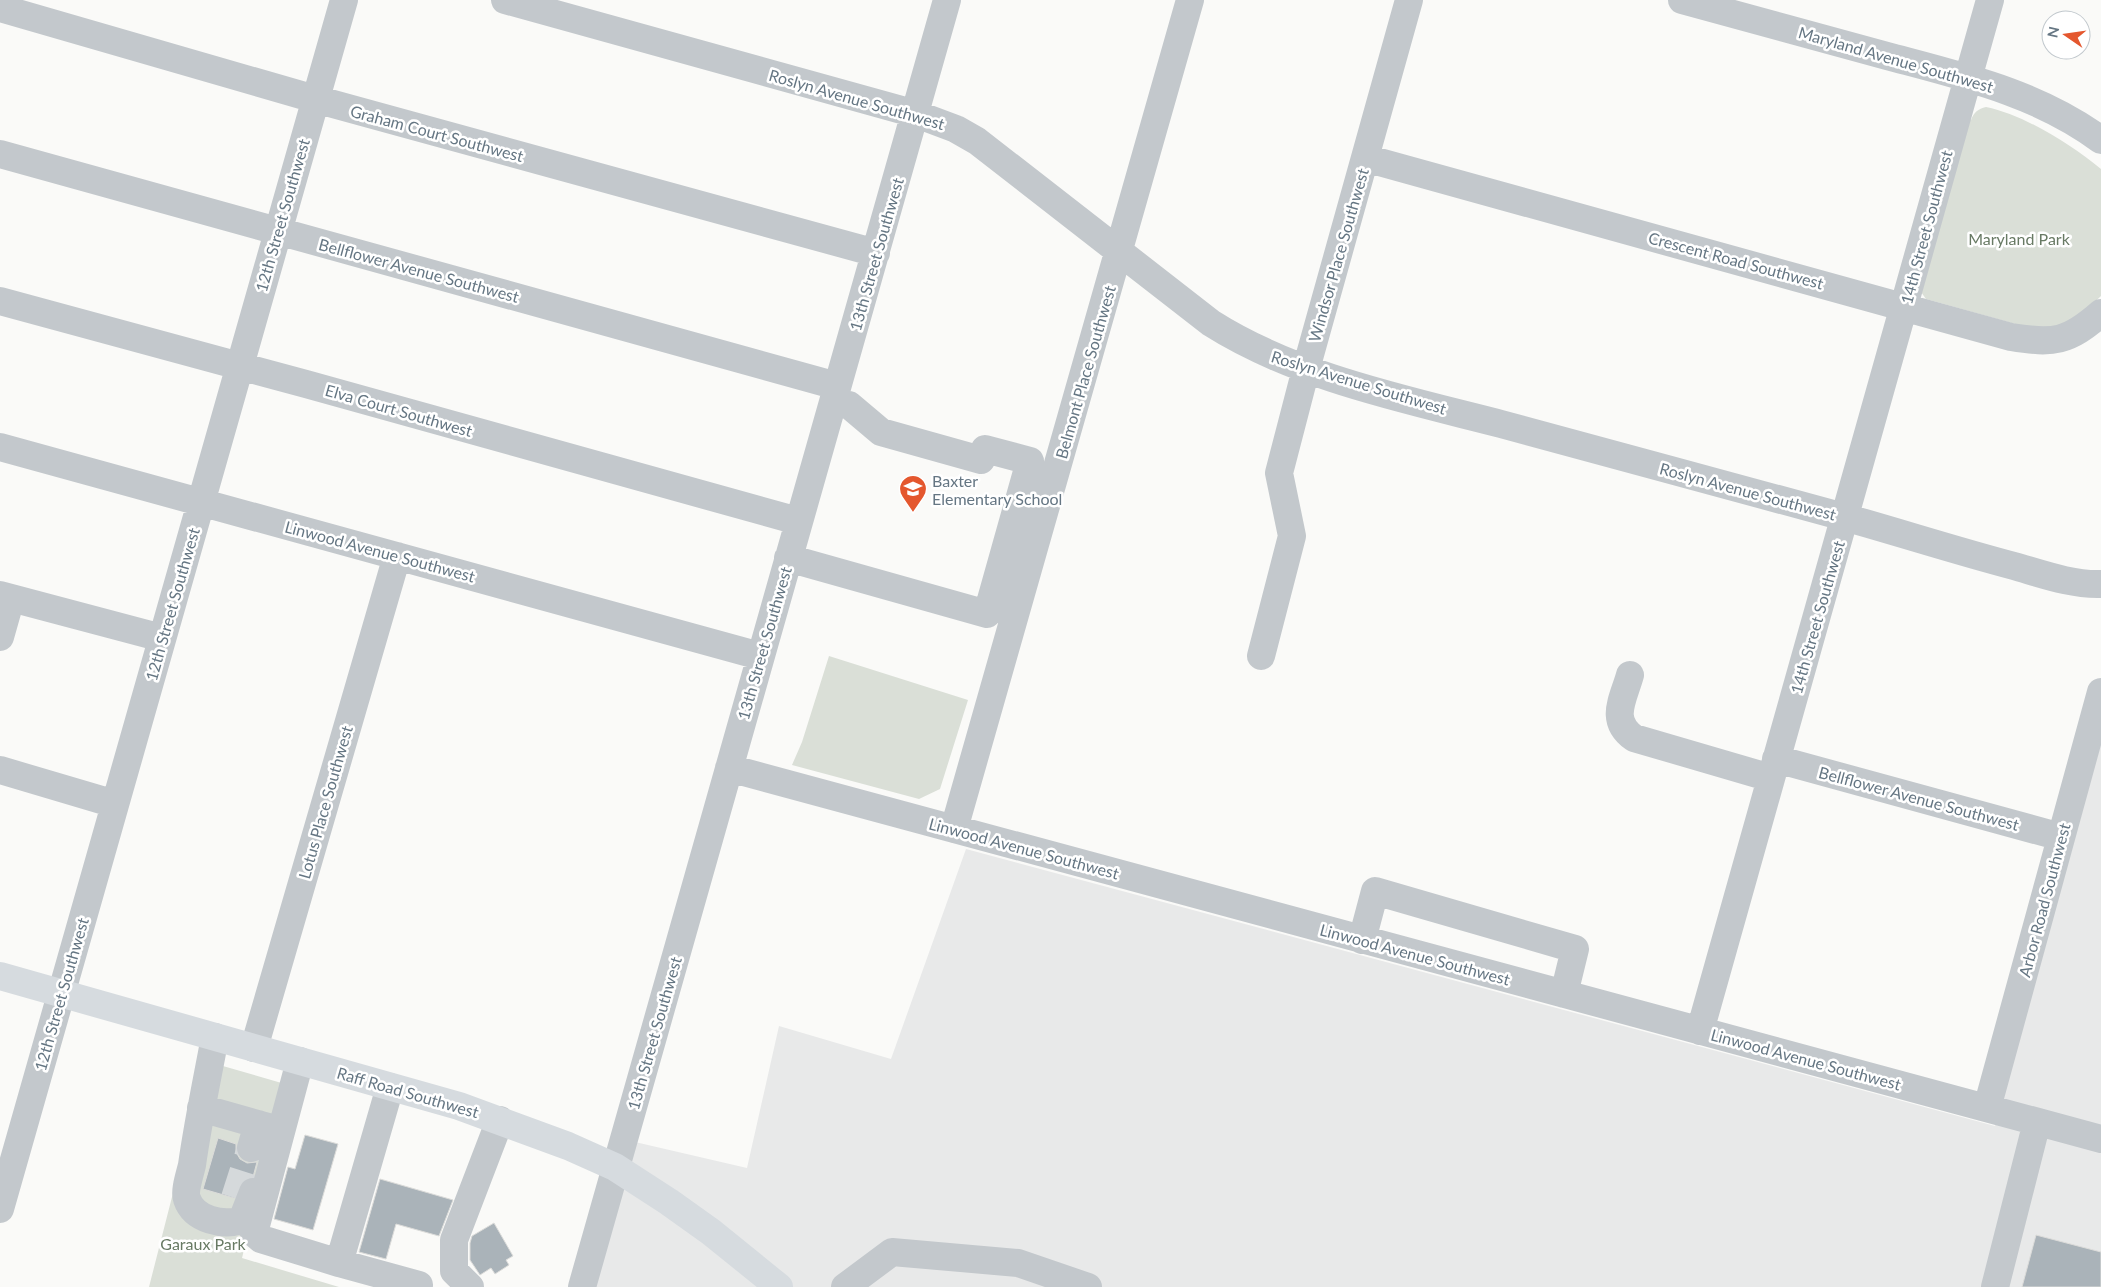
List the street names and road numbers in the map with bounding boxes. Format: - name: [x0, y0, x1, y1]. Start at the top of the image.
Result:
- street label: Maryland Avenue Southwest: [1796, 22, 1996, 96]
- street label: Roslyn Avenue Southwest: [767, 65, 947, 133]
- street label: Graham Court Southwest: [348, 101, 526, 165]
- street label: 12th Street Southwest: [251, 136, 313, 294]
- street label: 14th Street Southwest: [1896, 148, 1956, 306]
- street label: Windsor Place Southwest: [1304, 166, 1372, 344]
- street label: 13th Street Southwest: [845, 175, 907, 333]
- street label: Crescent Road Southwest: [1646, 227, 1826, 293]
- street label: Bellflower Avenue Southwest: [317, 234, 521, 306]
- street label: Belmont Place Southwest: [1051, 283, 1119, 461]
- street label: Roslyn Avenue Southwest: [1269, 346, 1449, 418]
- street label: Elva Court Southwest: [323, 380, 475, 440]
- street label: Roslyn Avenue Southwest: [1658, 458, 1839, 524]
- street label: Linwood Avenue Southwest: [283, 516, 477, 586]
- street label: 12th Street Southwest: [141, 525, 203, 683]
- street label: 14th Street Southwest: [1786, 538, 1848, 696]
- street label: 13th Street Southwest: [733, 564, 795, 722]
- street label: Lotus Place Southwest: [294, 723, 356, 881]
- street label: Bellflower Avenue Southwest: [1817, 762, 2021, 834]
- street label: Linwood Avenue Southwest: [927, 813, 1121, 883]
- street label: Arbor Road Southwest: [2014, 821, 2074, 979]
- street label: 12th Street Southwest: [30, 915, 92, 1073]
- street label: Linwood Avenue Southwest: [1318, 919, 1512, 989]
- street label: 13th Street Southwest: [623, 954, 685, 1112]
- street label: Linwood Avenue Southwest: [1709, 1024, 1903, 1094]
- street label: Raff Road Southwest: [335, 1063, 481, 1121]

